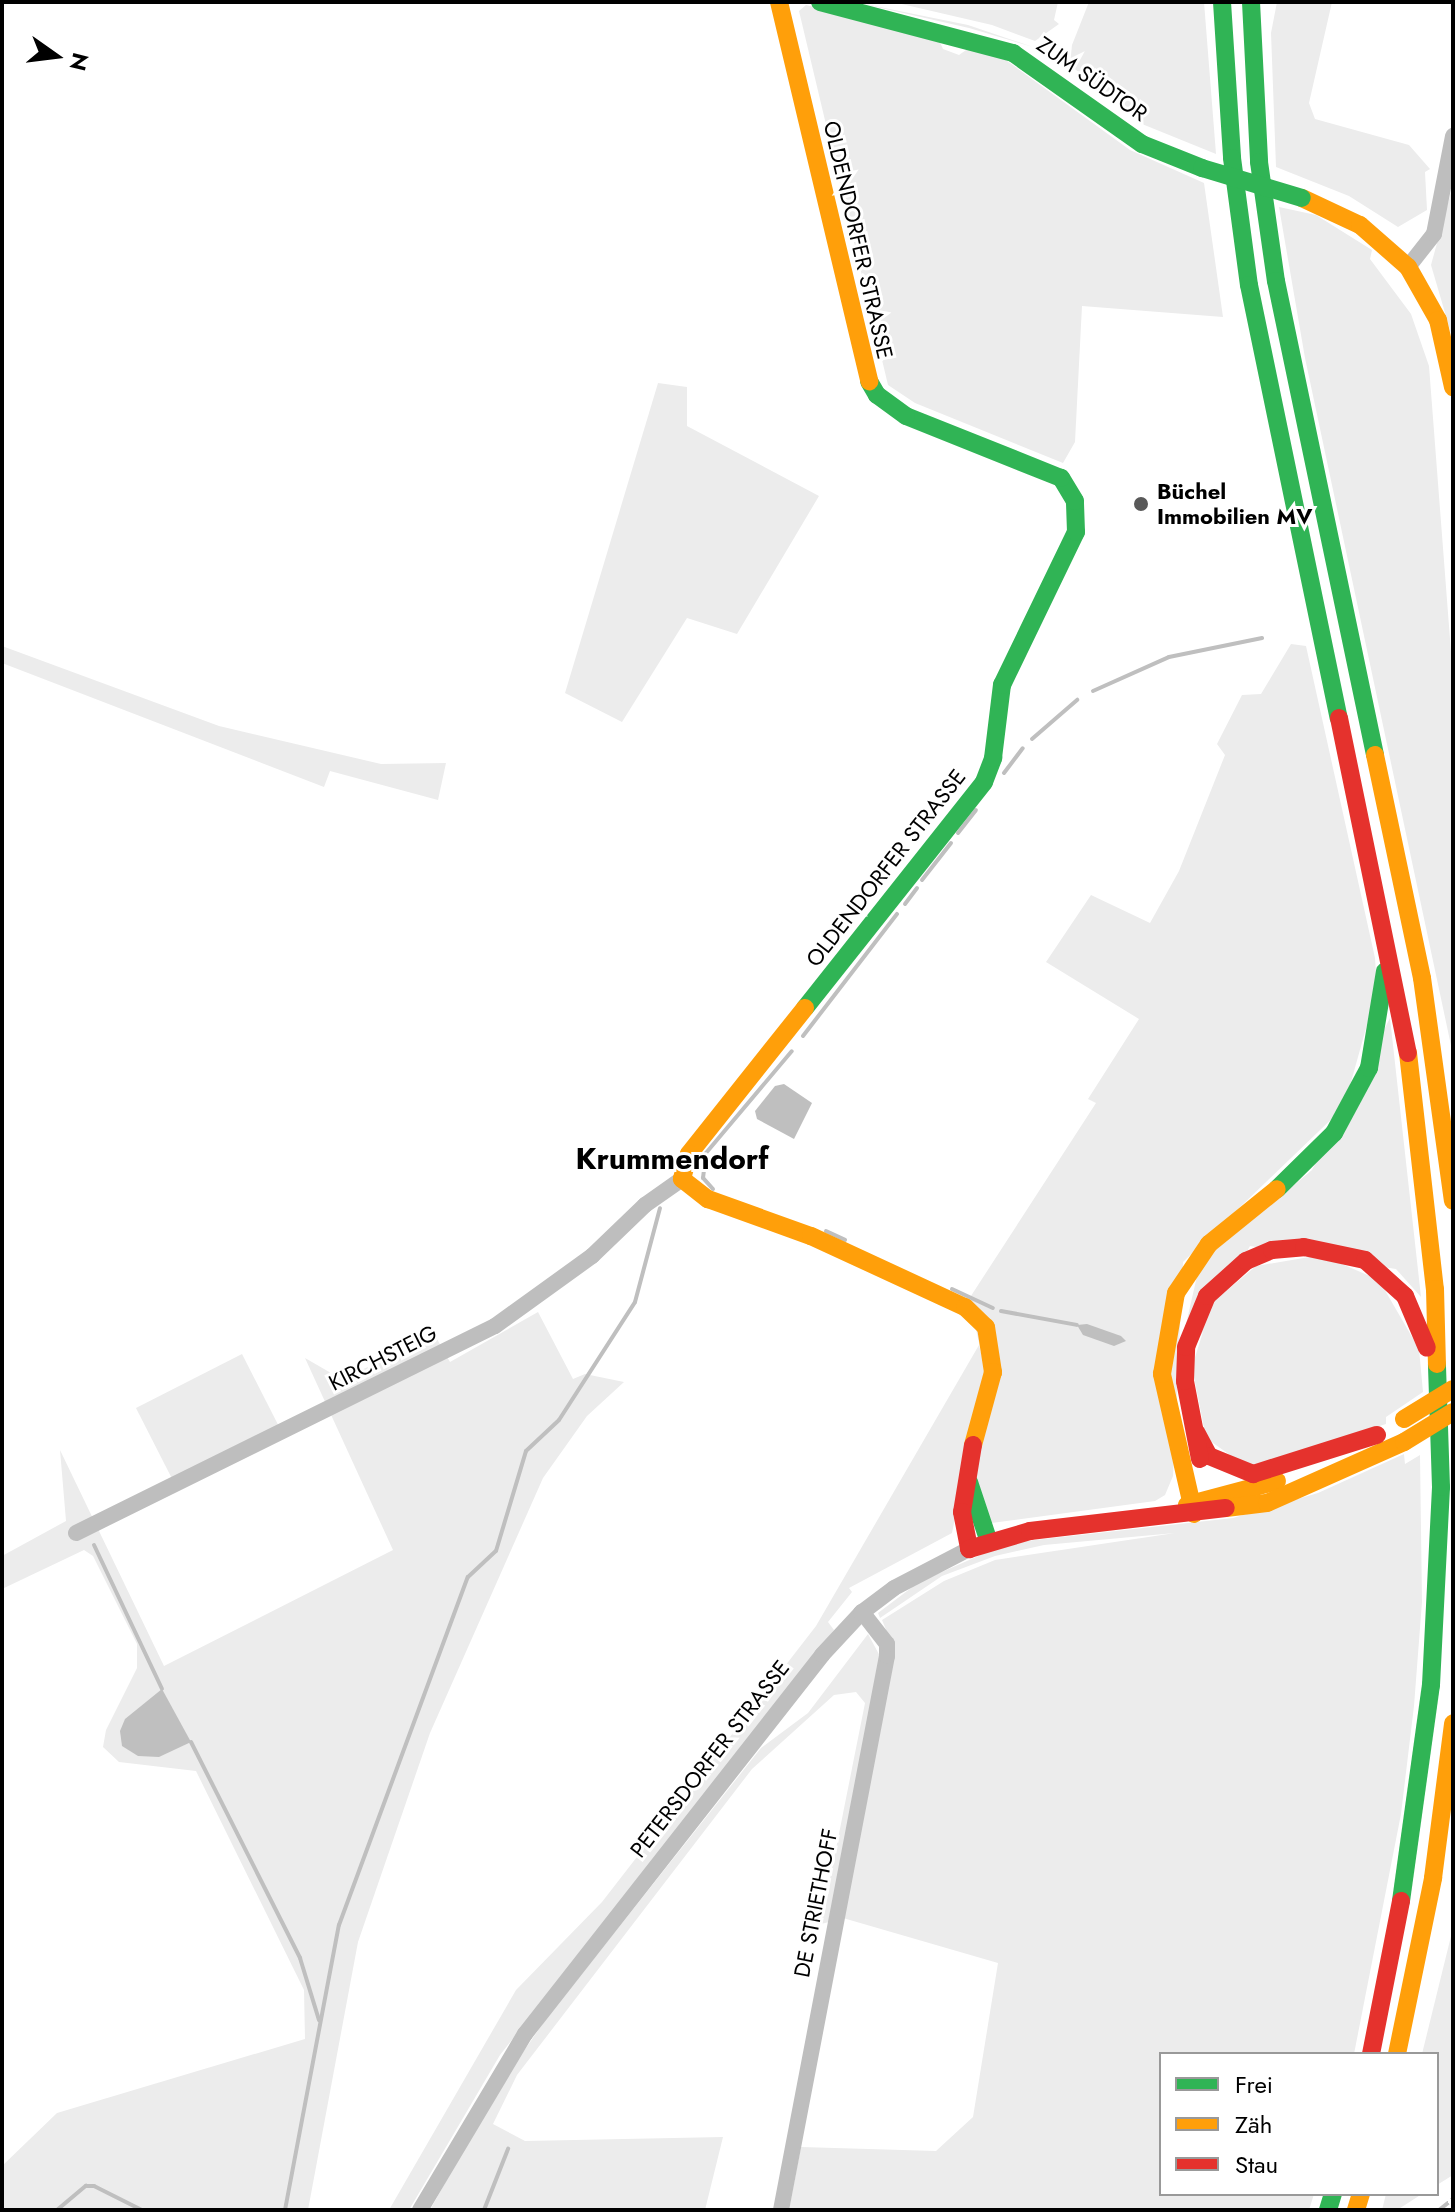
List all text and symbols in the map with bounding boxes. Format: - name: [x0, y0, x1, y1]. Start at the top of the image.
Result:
- north arrow: [16, 16, 96, 96]
- street label: ZUM SÜDTOR: [1032, 31, 1152, 127]
- text: N: [62, 49, 97, 74]
- street label: OLDENDORFER STRASSE: [818, 118, 898, 362]
- place label: Büchel Immobilien MV: [1157, 478, 1312, 530]
- marker: Büchel Immobilien MV: [1132, 495, 1150, 513]
- street label: OLDENDORFER STRASSE: [801, 764, 971, 972]
- district label: Krummendorf: [575, 1141, 769, 1177]
- street label: KIRCHSTEIG: [325, 1320, 441, 1396]
- street label: PETERSDORFER STRASSE: [625, 1655, 795, 1863]
- street label: DE STRIETHOFF: [789, 1826, 843, 1980]
- legend: [1159, 2052, 1439, 2196]
- text: Frei: [1235, 2067, 1273, 2102]
- text: Zäh: [1235, 2107, 1272, 2142]
- text: Stau: [1235, 2147, 1278, 2182]

